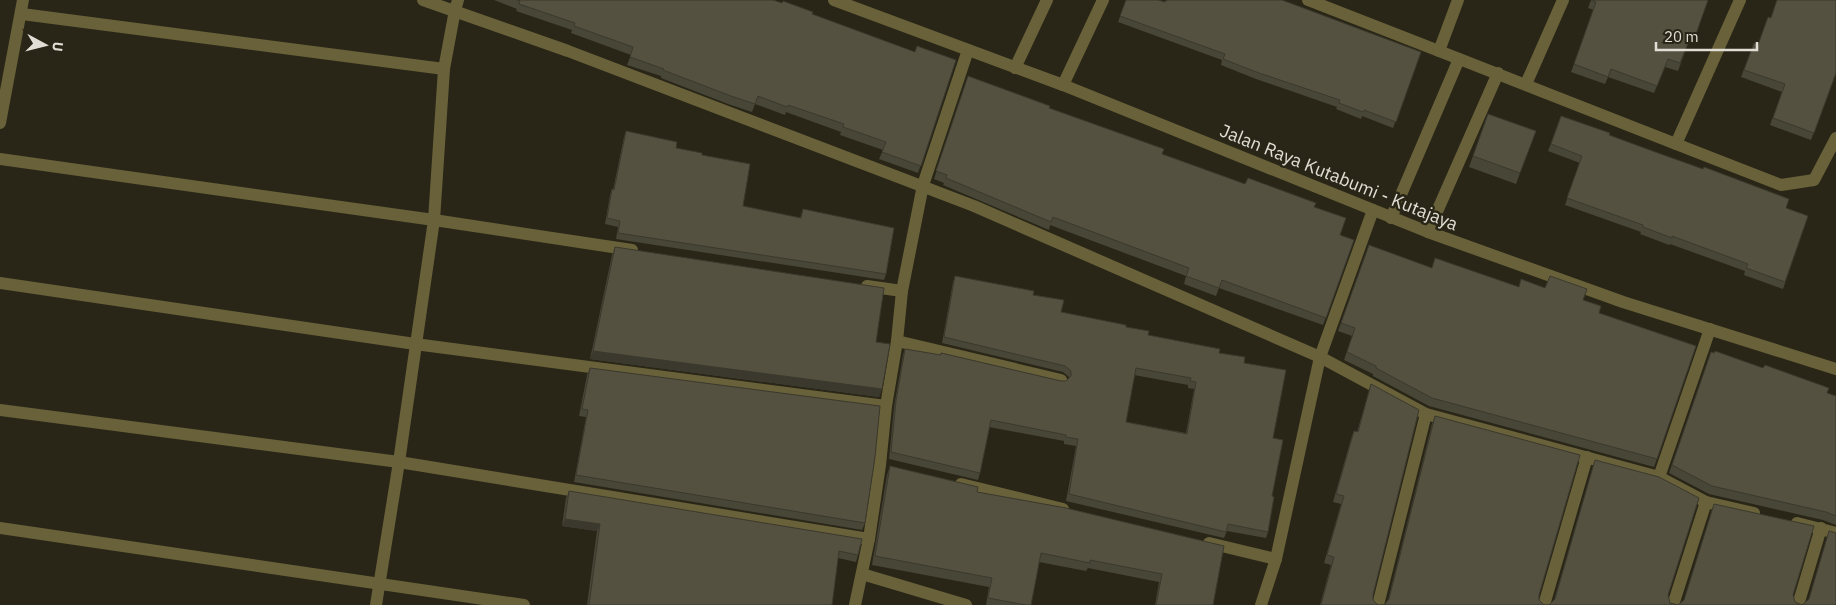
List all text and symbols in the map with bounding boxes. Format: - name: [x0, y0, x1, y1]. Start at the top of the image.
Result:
- north arrow: [20, 20, 70, 70]
- scale bar: [1656, 20, 1757, 52]
- text: 20 m: [1664, 27, 1699, 46]
- text: U: [48, 41, 67, 53]
- street label: Jalan Raya Kutabumi - Kutajaya: [1217, 119, 1462, 236]

